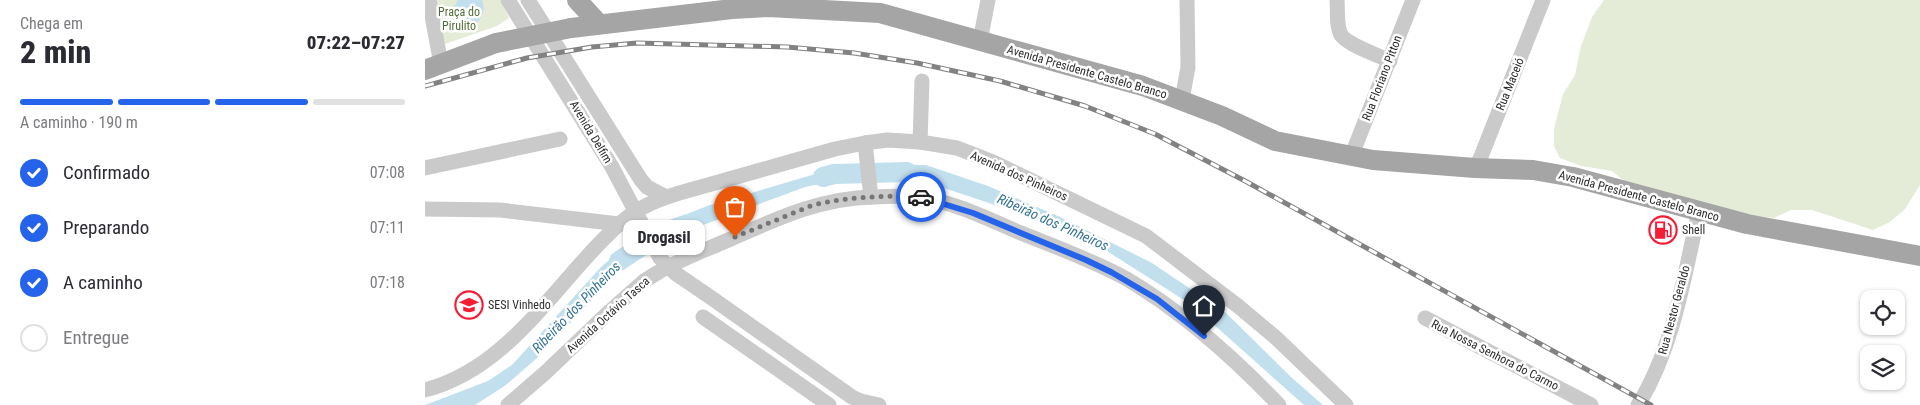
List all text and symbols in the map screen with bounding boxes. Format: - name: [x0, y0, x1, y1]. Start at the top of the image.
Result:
- park label: Praça do Pirulito: [438, 5, 480, 33]
- text: Chega em: [20, 14, 83, 33]
- text: 07:22–07:27: [307, 31, 405, 54]
- text: 2 min: [20, 33, 91, 71]
- street label: Rua Floriano Pitton: [1359, 33, 1405, 123]
- street label: Avenida Presidente Castelo Branco: [1006, 42, 1168, 102]
- street label: Rua Maceió: [1493, 56, 1527, 112]
- street label: Avenida Delfim: [567, 98, 615, 166]
- text: A caminho · 190 m: [20, 113, 138, 132]
- street label: Avenida dos Pinheiros: [968, 148, 1070, 204]
- icon: check: [20, 159, 48, 187]
- text: Confirmado: [63, 161, 150, 184]
- text: 07:08: [370, 163, 405, 182]
- street label: Avenida Presidente Castelo Branco: [1557, 168, 1721, 224]
- courier: [896, 172, 946, 222]
- icon: car: [907, 183, 935, 211]
- pin: [714, 186, 756, 237]
- water label: Ribeirão dos Pinheiros: [995, 190, 1111, 254]
- icon: bag: [721, 193, 749, 221]
- icon: check: [20, 214, 48, 242]
- fuel station icon: Shell: [1648, 215, 1678, 245]
- text: Preparando: [63, 216, 149, 239]
- text: 07:11: [370, 218, 405, 237]
- callout: Drogasil: [623, 220, 705, 254]
- place label: Shell: [1682, 223, 1705, 237]
- text: Drogasil: [637, 228, 691, 247]
- water label: Ribeirão dos Pinheiros: [529, 258, 623, 356]
- street label: Rua Nestor Geraldo: [1655, 264, 1693, 356]
- icon: check: [20, 269, 48, 297]
- text: A caminho: [63, 271, 143, 294]
- text: 07:18: [370, 273, 405, 292]
- street label: Avenida Octávio Tasca: [564, 274, 653, 356]
- pin: [1183, 285, 1225, 336]
- school or university icon: SESI Vinhedo: [454, 290, 484, 320]
- map controls: [1860, 290, 1905, 390]
- button: locate: [1860, 290, 1905, 335]
- icon: home: [1190, 292, 1218, 320]
- place label: SESI Vinhedo: [488, 298, 551, 312]
- street label: Rua Nossa Senhora do Carmo: [1429, 317, 1561, 393]
- text: Entregue: [63, 326, 129, 349]
- button: layers: [1860, 345, 1905, 390]

